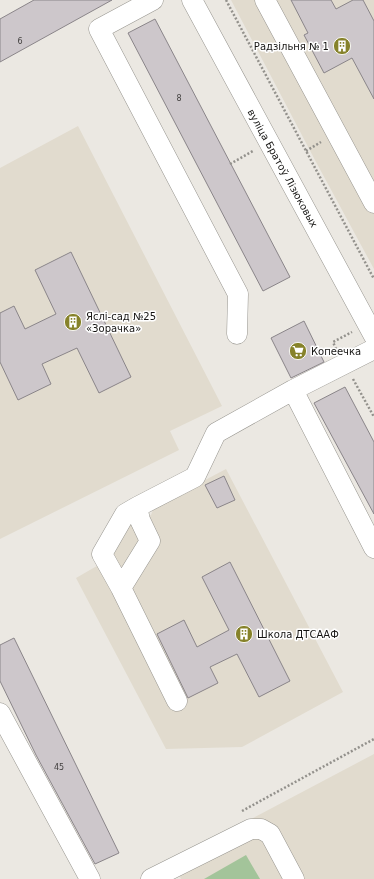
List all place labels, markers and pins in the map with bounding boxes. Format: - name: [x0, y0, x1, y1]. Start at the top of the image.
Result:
- building icon: Радзільня № 1: [332, 36, 352, 56]
- place label: Радзільня № 1: [254, 41, 329, 52]
- place label: Яслі-сад №25 «Зорачка»: [86, 311, 156, 334]
- building icon: Яслі-сад №25 «Зорачка»: [63, 312, 83, 332]
- supermarket icon: Копеечка: [288, 341, 308, 361]
- place label: Копеечка: [311, 346, 361, 357]
- building icon: Школа ДТСААФ: [234, 624, 254, 644]
- place label: Школа ДТСААФ: [257, 629, 339, 640]

